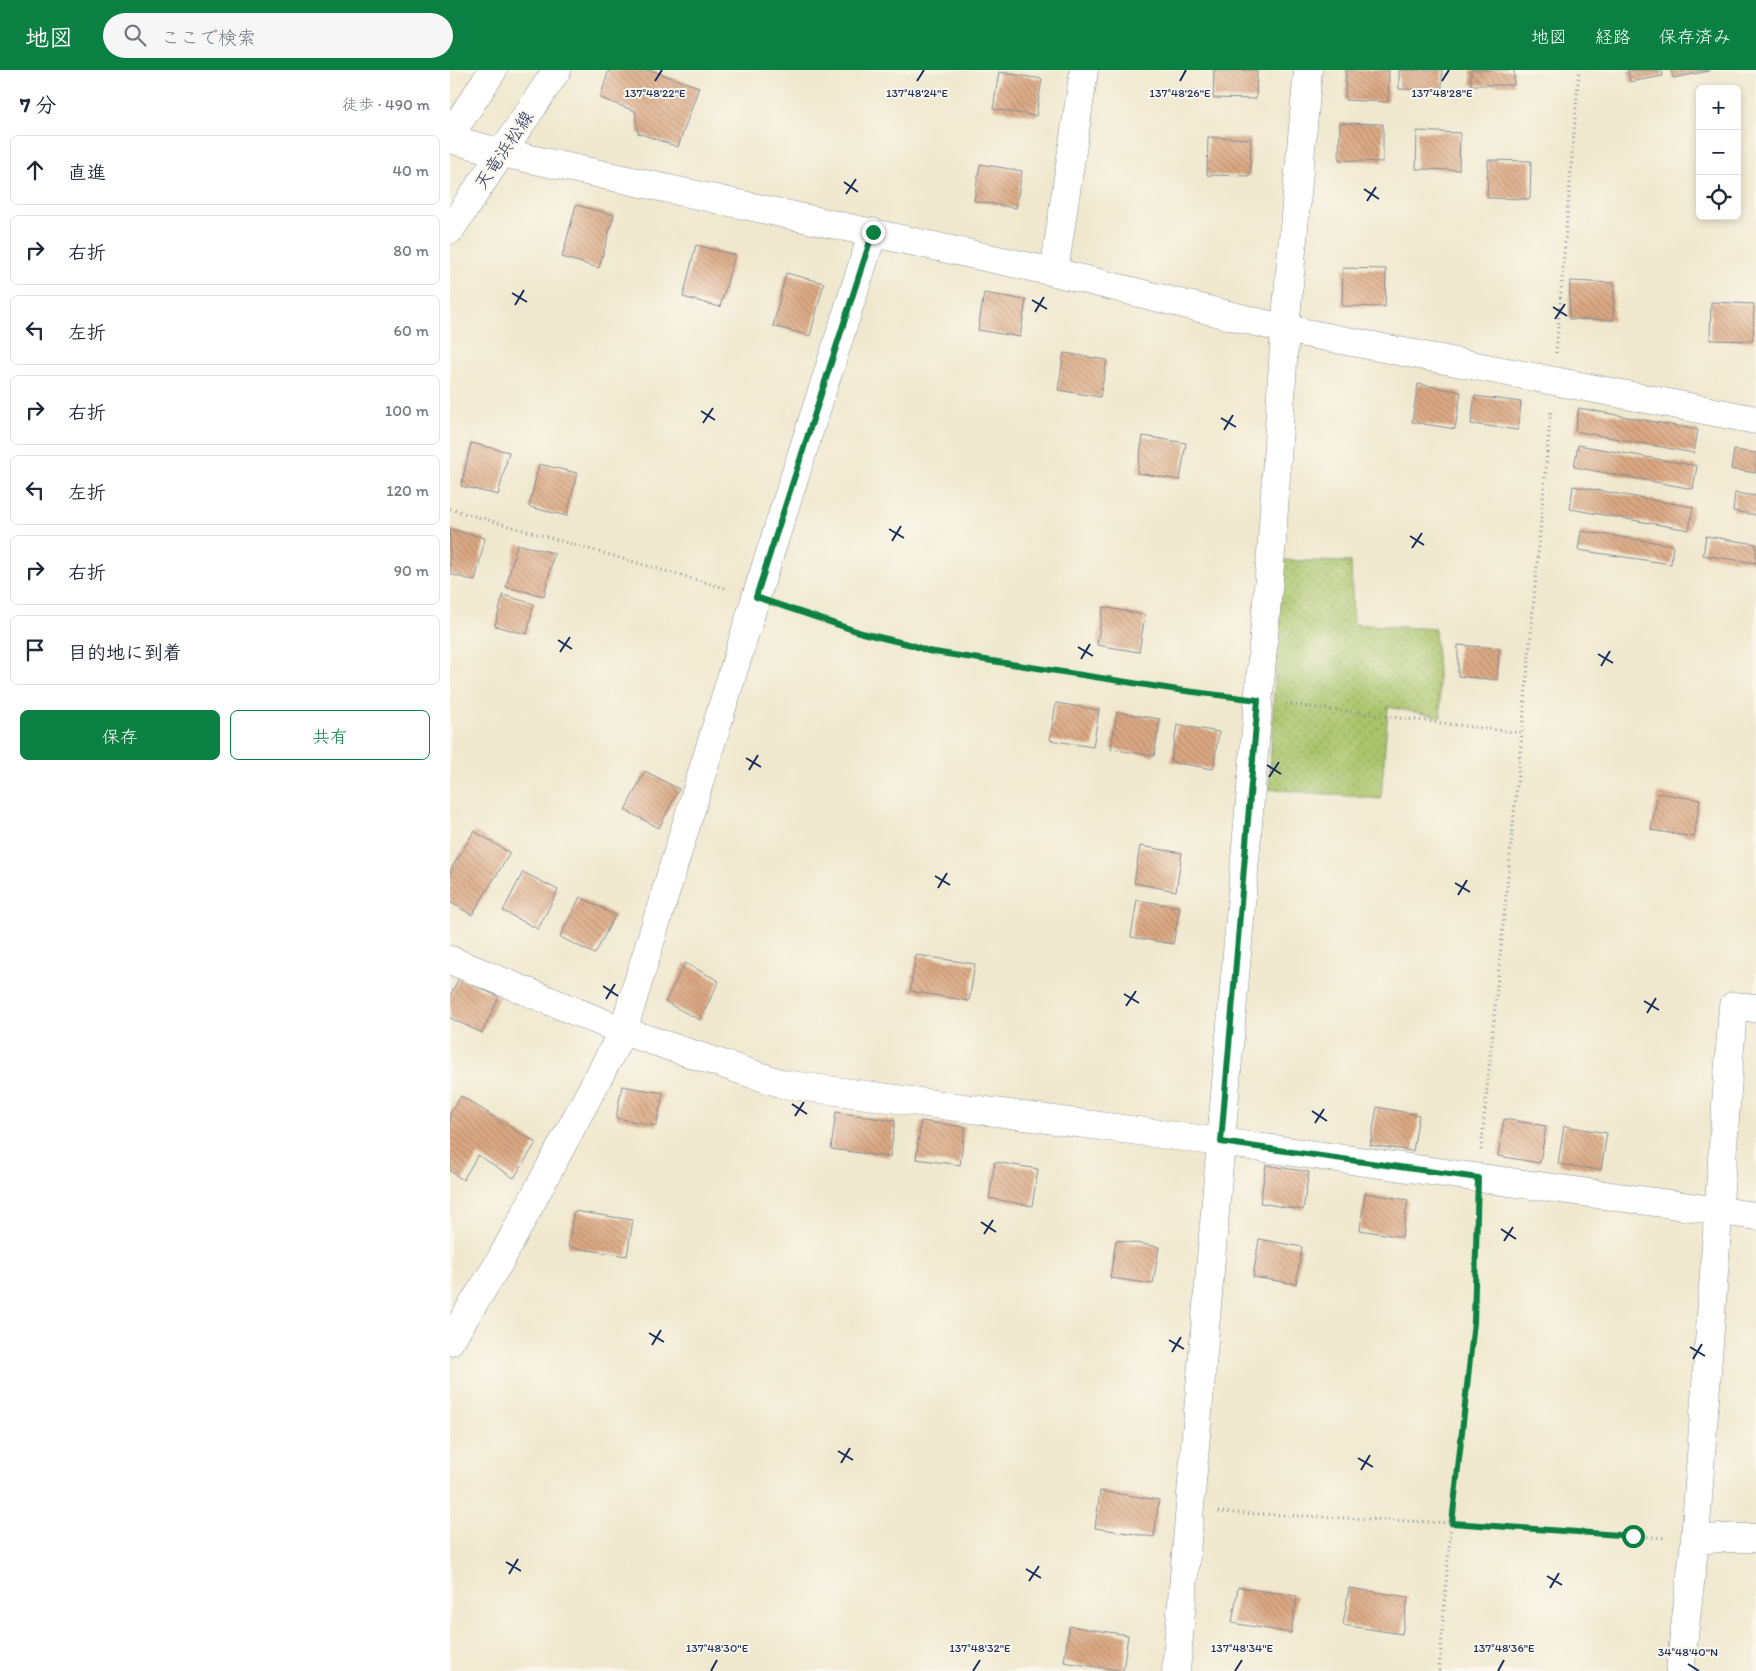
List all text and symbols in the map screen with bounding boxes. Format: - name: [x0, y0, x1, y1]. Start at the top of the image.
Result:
- search box: [103, 13, 453, 58]
- icon: search: [121, 21, 149, 49]
- text: 地図: [25, 23, 73, 52]
- text: ここで検索: [161, 26, 256, 49]
- text: 地図: [1531, 26, 1567, 48]
- text: 経路: [1595, 26, 1631, 48]
- text: 保存済み: [1659, 26, 1731, 48]
- map controls: [1696, 85, 1741, 220]
- button: +: [1696, 85, 1741, 130]
- text: 137°48'22"E: [624, 86, 686, 100]
- text: 137°48'24"E: [886, 86, 948, 100]
- text: 137°48'26"E: [1149, 86, 1211, 100]
- text: 137°48'28"E: [1411, 86, 1473, 100]
- text: 7 分: [20, 92, 56, 117]
- text: 徒歩 · 490 m: [342, 95, 430, 114]
- street label: 天竜浜松線: [470, 107, 538, 193]
- button: −: [1696, 130, 1741, 175]
- icon: ahead: [21, 156, 49, 184]
- text: 直進: [68, 161, 106, 184]
- text: 40 m: [392, 161, 429, 180]
- button: locate: [1696, 175, 1741, 220]
- route end: [862, 221, 885, 244]
- icon: right: [21, 236, 49, 264]
- text: 右折: [68, 241, 106, 264]
- text: 80 m: [393, 241, 429, 260]
- icon: left: [21, 316, 49, 344]
- text: 左折: [68, 321, 106, 344]
- text: 60 m: [394, 321, 429, 340]
- icon: right: [21, 396, 49, 424]
- text: 右折: [68, 401, 106, 424]
- text: 100 m: [385, 401, 429, 420]
- icon: left: [21, 476, 49, 504]
- text: 左折: [68, 481, 106, 504]
- text: 120 m: [386, 481, 429, 500]
- icon: right: [21, 556, 49, 584]
- text: 右折: [68, 561, 106, 584]
- text: 90 m: [394, 561, 429, 580]
- icon: arrive: [21, 636, 49, 664]
- text: 目的地に到着: [68, 641, 182, 664]
- button: 保存: [20, 710, 220, 760]
- button: 共有: [230, 710, 430, 760]
- route start: [1622, 1525, 1645, 1548]
- text: 137°48'30"E: [686, 1641, 749, 1655]
- text: 137°48'32"E: [949, 1641, 1011, 1655]
- text: 137°48'34"E: [1211, 1641, 1274, 1655]
- text: 137°48'36"E: [1473, 1641, 1535, 1655]
- text: 34°48'40"N: [1658, 1645, 1718, 1659]

